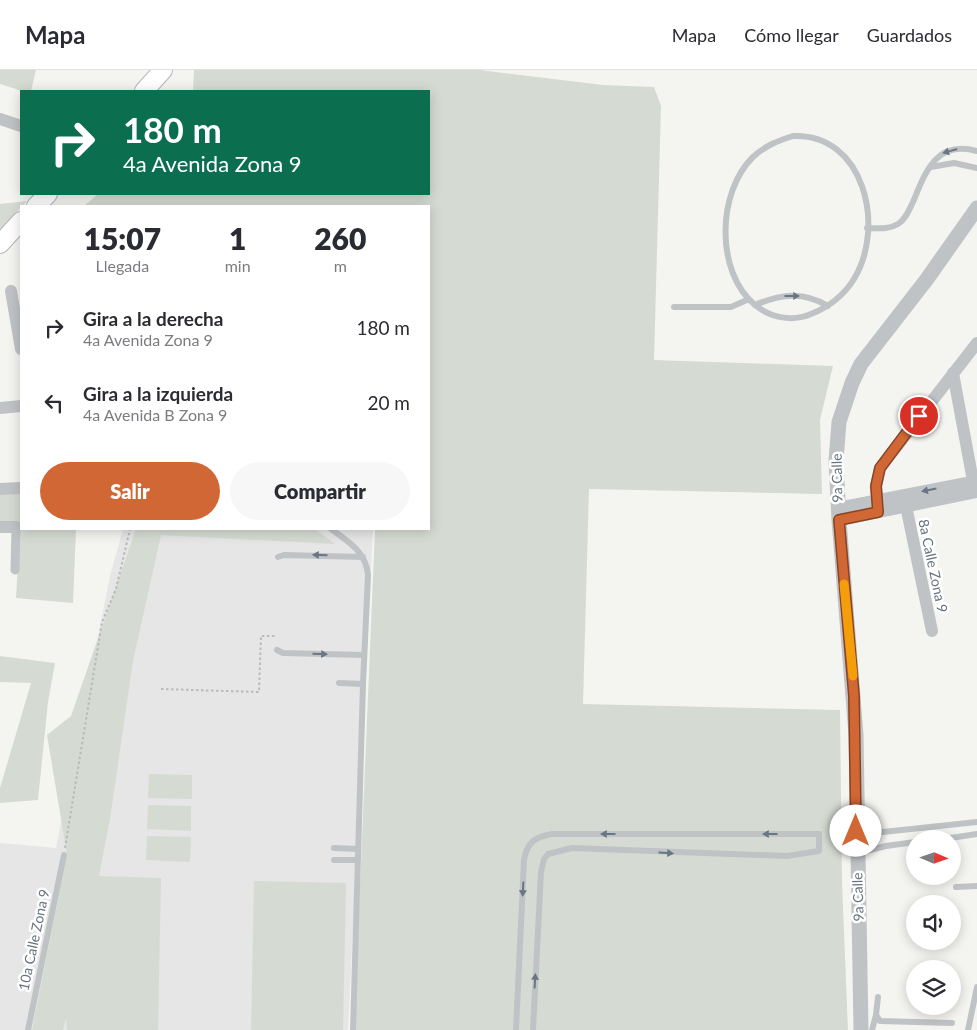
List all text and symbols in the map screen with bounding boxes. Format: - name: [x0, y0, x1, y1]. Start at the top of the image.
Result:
- text: Mapa: [25, 20, 85, 49]
- text: Mapa: [672, 24, 716, 46]
- text: Cómo llegar: [744, 24, 839, 46]
- text: Guardados: [867, 24, 952, 46]
- text: 180 m: [123, 108, 222, 150]
- icon: right: [40, 110, 105, 175]
- one-way arrow: [943, 148, 958, 156]
- text: 4a Avenida Zona 9: [123, 150, 302, 177]
- text: 15:07: [84, 220, 161, 256]
- text: 1: [229, 220, 246, 256]
- text: 260: [314, 220, 366, 256]
- text: Llegada: [96, 256, 149, 275]
- text: min: [225, 256, 251, 275]
- text: m: [334, 256, 347, 275]
- one-way arrow: [784, 292, 800, 300]
- text: Gira a la derecha: [83, 307, 223, 330]
- icon: right: [40, 314, 68, 342]
- text: 180 m: [356, 316, 410, 339]
- text: 4a Avenida Zona 9: [83, 330, 213, 349]
- text: Gira a la izquierda: [83, 382, 233, 405]
- icon: left: [40, 389, 68, 417]
- text: 20 m: [367, 391, 410, 414]
- pin: [898, 395, 940, 437]
- icon: arrive: [905, 402, 933, 430]
- text: 4a Avenida B Zona 9: [83, 405, 227, 424]
- street label: 9a Calle: [828, 453, 845, 503]
- button: Salir: [40, 462, 220, 520]
- button: Compartir: [230, 462, 410, 520]
- one-way arrow: [922, 486, 937, 494]
- street label: 8a Calle Zona 9: [915, 518, 952, 614]
- one-way arrow: [312, 551, 328, 559]
- one-way arrow: [312, 651, 328, 659]
- position arrow: [829, 804, 881, 856]
- one-way arrow: [600, 830, 616, 838]
- one-way arrow: [762, 830, 778, 838]
- north arrow: [906, 830, 961, 885]
- map controls: [906, 830, 961, 1015]
- one-way arrow: [658, 849, 674, 857]
- street label: 9a Calle: [848, 872, 867, 922]
- one-way arrow: [518, 881, 526, 897]
- street label: 10a Calle Zona 9: [14, 888, 53, 992]
- button: sound: [906, 895, 961, 950]
- button: layers: [906, 960, 961, 1015]
- one-way arrow: [532, 973, 540, 989]

